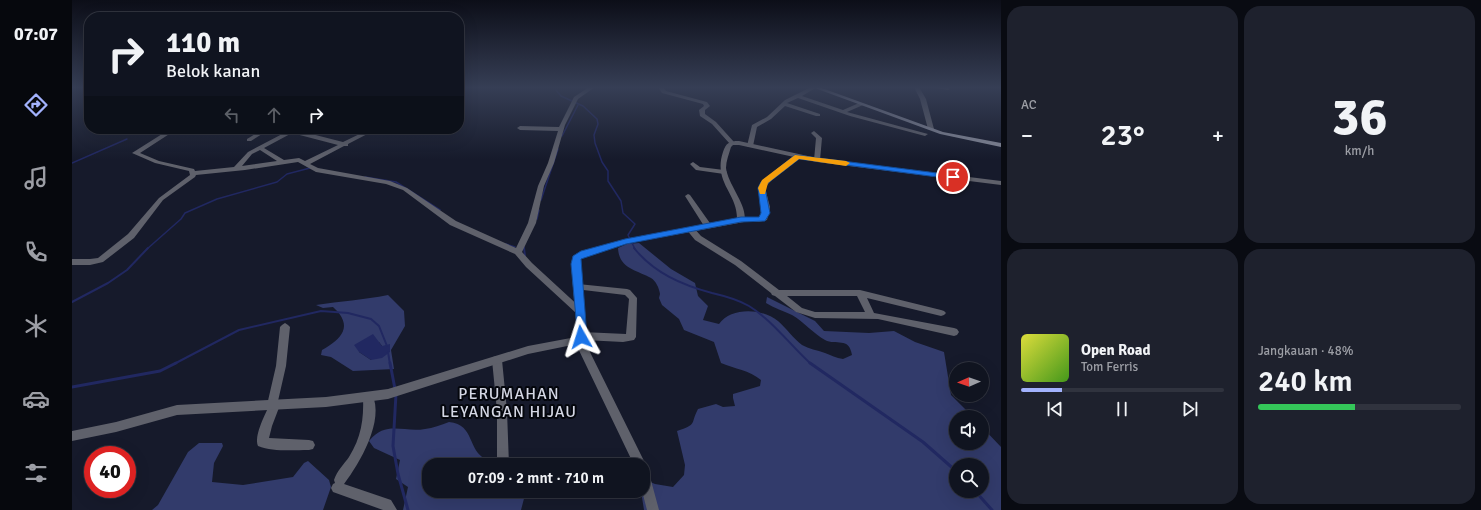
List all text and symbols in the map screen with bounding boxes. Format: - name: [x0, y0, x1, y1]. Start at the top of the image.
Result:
- text: 07:07: [14, 23, 58, 45]
- text: 110 m: [166, 26, 240, 60]
- icon: right: [100, 28, 152, 80]
- text: Belok kanan: [166, 60, 260, 82]
- text: 36: [1331, 85, 1388, 149]
- icon: directions: [22, 91, 50, 119]
- text: AC: [1021, 97, 1037, 113]
- icon: left: [221, 104, 243, 126]
- icon: ahead: [263, 104, 285, 126]
- icon: right: [305, 104, 327, 126]
- text: 23°: [1101, 117, 1144, 154]
- text: −: [1021, 122, 1033, 149]
- text: +: [1212, 122, 1224, 149]
- text: km/h: [1345, 143, 1374, 159]
- pin: [936, 160, 970, 194]
- icon: music: [22, 164, 50, 192]
- icon: arrive: [942, 166, 964, 188]
- icon: phone: [22, 238, 50, 266]
- icon: climate: [22, 312, 50, 340]
- position arrow: [560, 316, 602, 358]
- text: Open Road: [1081, 341, 1151, 359]
- text: Jangkauan · 48%: [1258, 343, 1353, 359]
- text: Tom Ferris: [1081, 359, 1138, 375]
- north arrow: [949, 362, 989, 402]
- map controls: [949, 362, 989, 498]
- text: 240 km: [1258, 363, 1353, 400]
- district label: PERUMAHAN LEYANGAN HIJAU: [441, 384, 577, 422]
- icon: car: [22, 385, 50, 413]
- icon: previous: [1044, 398, 1066, 420]
- icon: pause: [1111, 398, 1133, 420]
- icon: next: [1179, 398, 1201, 420]
- button: sound: [949, 410, 989, 450]
- speed limit sign: 40: [84, 446, 136, 498]
- button: search: [949, 458, 989, 498]
- icon: filters: [22, 459, 50, 487]
- text: 07:09 · 2 mnt · 710 m: [468, 469, 604, 487]

